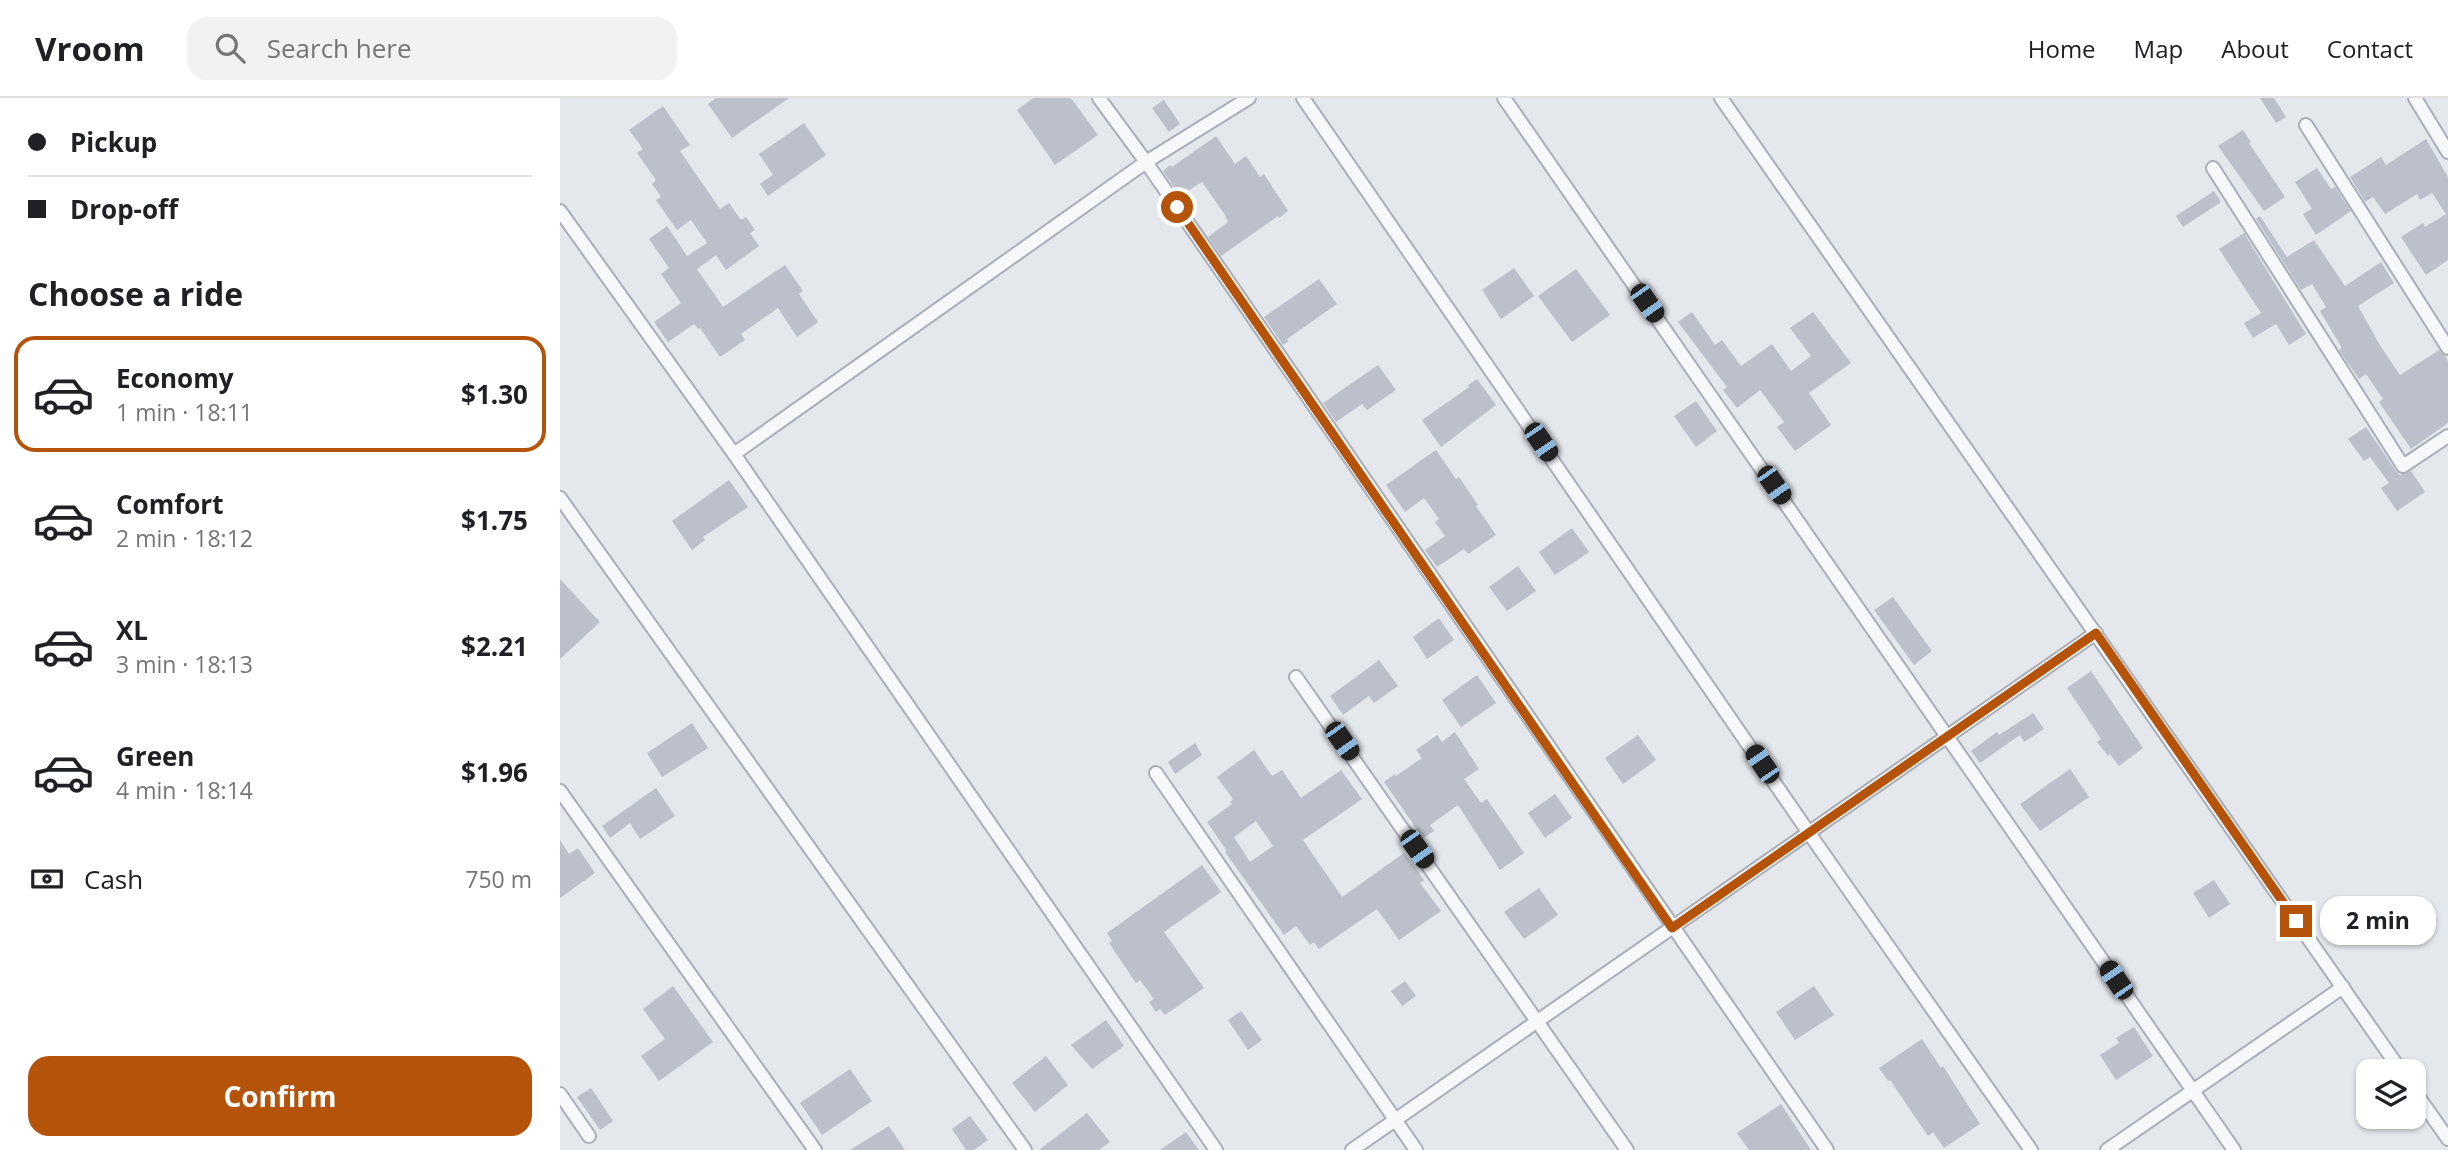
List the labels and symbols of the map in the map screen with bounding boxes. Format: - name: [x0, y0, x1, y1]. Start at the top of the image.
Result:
- route start: [1161, 191, 1193, 223]
- car: [1627, 280, 1668, 326]
- car: [1521, 419, 1562, 465]
- car: [1754, 462, 1795, 508]
- car: [1322, 718, 1363, 764]
- car: [1742, 741, 1783, 787]
- car: [1397, 826, 1438, 872]
- callout: 2 min: [2320, 896, 2436, 946]
- route end: [2280, 905, 2312, 937]
- car: [2096, 957, 2137, 1003]

